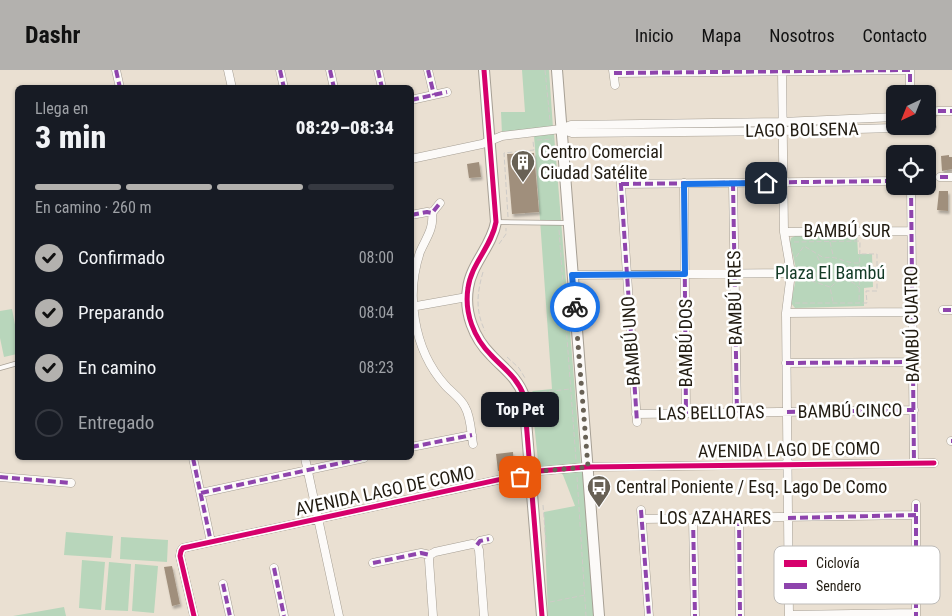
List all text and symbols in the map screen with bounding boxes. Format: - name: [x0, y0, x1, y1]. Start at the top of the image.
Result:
- text: Dashr: [25, 21, 81, 49]
- text: Inicio: [635, 25, 674, 46]
- text: Mapa: [702, 25, 741, 46]
- text: Nosotros: [769, 25, 835, 46]
- text: Contacto: [863, 25, 927, 46]
- north arrow: [886, 85, 936, 135]
- map controls: [886, 85, 936, 195]
- text: Llega en: [35, 99, 88, 118]
- text: 08:29–08:34: [296, 116, 394, 139]
- text: 3 min: [35, 118, 106, 156]
- street label: LAGO BOLSENA: [745, 118, 860, 141]
- place label: Centro Comercial Ciudad Satélite: [540, 141, 663, 183]
- button: locate: [886, 145, 936, 195]
- building icon: Centro Comercial Ciudad Satélite: [510, 149, 536, 183]
- pin: [745, 162, 787, 204]
- icon: home: [752, 169, 780, 197]
- text: En camino · 260 m: [35, 198, 152, 217]
- street label: BAMBÚ SUR: [804, 220, 891, 241]
- icon: check: [35, 244, 63, 272]
- text: Confirmado: [78, 246, 165, 269]
- text: 08:00: [359, 248, 394, 267]
- street label: BAMBÚ TRES: [723, 250, 746, 346]
- park label: Plaza El Bambú: [775, 262, 885, 283]
- street label: BAMBÚ CUATRO: [900, 265, 923, 383]
- courier: [550, 282, 600, 332]
- icon: bike: [561, 293, 589, 321]
- street label: BAMBÚ UNO: [617, 295, 644, 387]
- icon: check: [35, 299, 63, 327]
- street label: BAMBÚ DOS: [675, 299, 696, 387]
- text: Preparando: [78, 301, 164, 324]
- text: 08:04: [359, 303, 394, 322]
- icon: check: [35, 354, 63, 382]
- text: En camino: [78, 356, 156, 379]
- text: 08:23: [359, 358, 394, 377]
- callout: Top Pet: [481, 392, 559, 427]
- street label: BAMBÚ CINCO: [797, 399, 903, 422]
- text: Top Pet: [496, 400, 544, 419]
- street label: LAS BELLOTAS: [657, 401, 765, 424]
- text: Entregado: [78, 411, 154, 434]
- street label: AVENIDA LAGO DE COMO: [698, 437, 880, 462]
- pin: [499, 456, 541, 498]
- street label: AVENIDA LAGO DE COMO: [294, 461, 476, 520]
- icon: bag: [506, 463, 534, 491]
- bus stop icon: Central Poniente / Esq. Lago De Como: [586, 474, 612, 508]
- place label: Central Poniente / Esq. Lago De Como: [616, 476, 887, 497]
- street label: LOS AZAHARES: [659, 507, 771, 528]
- legend: [774, 546, 940, 604]
- text: Ciclovía: [816, 555, 860, 571]
- text: Sendero: [816, 578, 861, 594]

